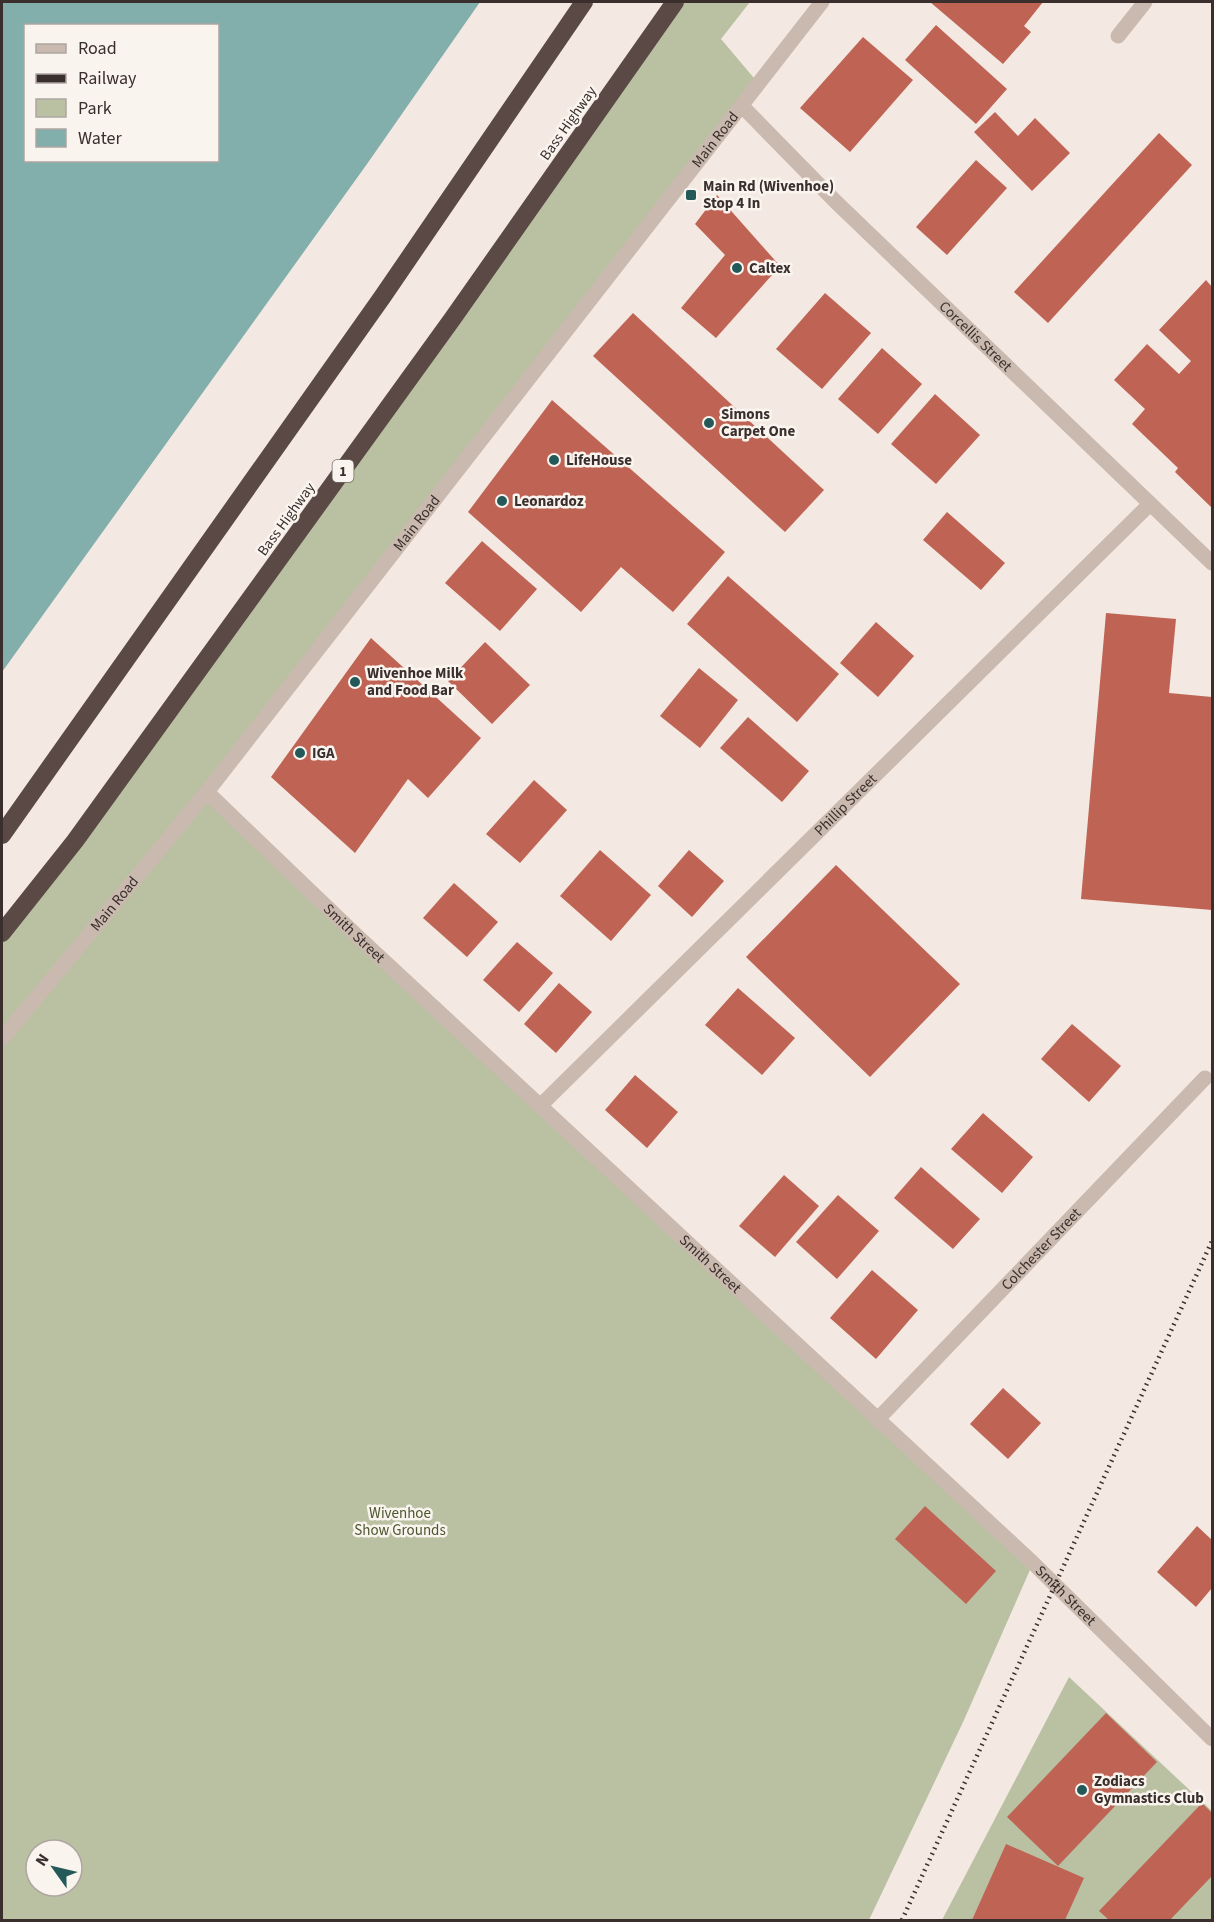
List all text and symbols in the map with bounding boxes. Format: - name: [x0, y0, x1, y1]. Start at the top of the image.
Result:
- legend: [24, 24, 219, 162]
- text: Road: [78, 36, 117, 61]
- text: Railway: [78, 66, 137, 91]
- street label: Bass Highway: [535, 82, 602, 165]
- text: Park: [78, 96, 112, 121]
- street label: Main Road: [687, 107, 744, 172]
- text: Water: [78, 126, 122, 151]
- place label: Main Rd (Wivenhoe) Stop 4 In: [703, 176, 834, 214]
- marker: Main Rd (Wivenhoe) Stop 4 In: [684, 188, 698, 202]
- place label: Caltex: [749, 258, 791, 279]
- marker: Caltex: [730, 261, 744, 275]
- street label: Corcellis Street: [934, 296, 1017, 377]
- place label: Simons Carpet One: [721, 404, 795, 442]
- marker: Simons Carpet One: [702, 416, 716, 430]
- place label: LifeHouse: [566, 450, 632, 471]
- marker: LifeHouse: [547, 453, 561, 467]
- road number: 1: [332, 460, 354, 482]
- street label: Bass Highway: [253, 478, 320, 560]
- street label: Main Road: [388, 491, 445, 556]
- place label: Leonardoz: [514, 491, 584, 512]
- marker: Leonardoz: [495, 494, 509, 508]
- place label: Wivenhoe Milk and Food Bar: [367, 663, 464, 701]
- marker: Wivenhoe Milk and Food Bar: [348, 675, 362, 689]
- place label: IGA: [312, 743, 335, 764]
- marker: IGA: [293, 746, 307, 760]
- street label: Phillip Street: [810, 769, 882, 841]
- street label: Main Road: [86, 872, 144, 936]
- street label: Smith Street: [318, 899, 390, 968]
- street label: Colchester Street: [997, 1203, 1086, 1295]
- street label: Smith Street: [674, 1230, 746, 1298]
- park label: Wivenhoe Show Grounds: [354, 1503, 446, 1541]
- street label: Smith Street: [1030, 1561, 1101, 1630]
- place label: Zodiacs Gymnastics Club: [1094, 1771, 1204, 1809]
- marker: Zodiacs Gymnastics Club: [1075, 1783, 1089, 1797]
- north arrow: [24, 1838, 84, 1898]
- text: N: [30, 1850, 54, 1871]

